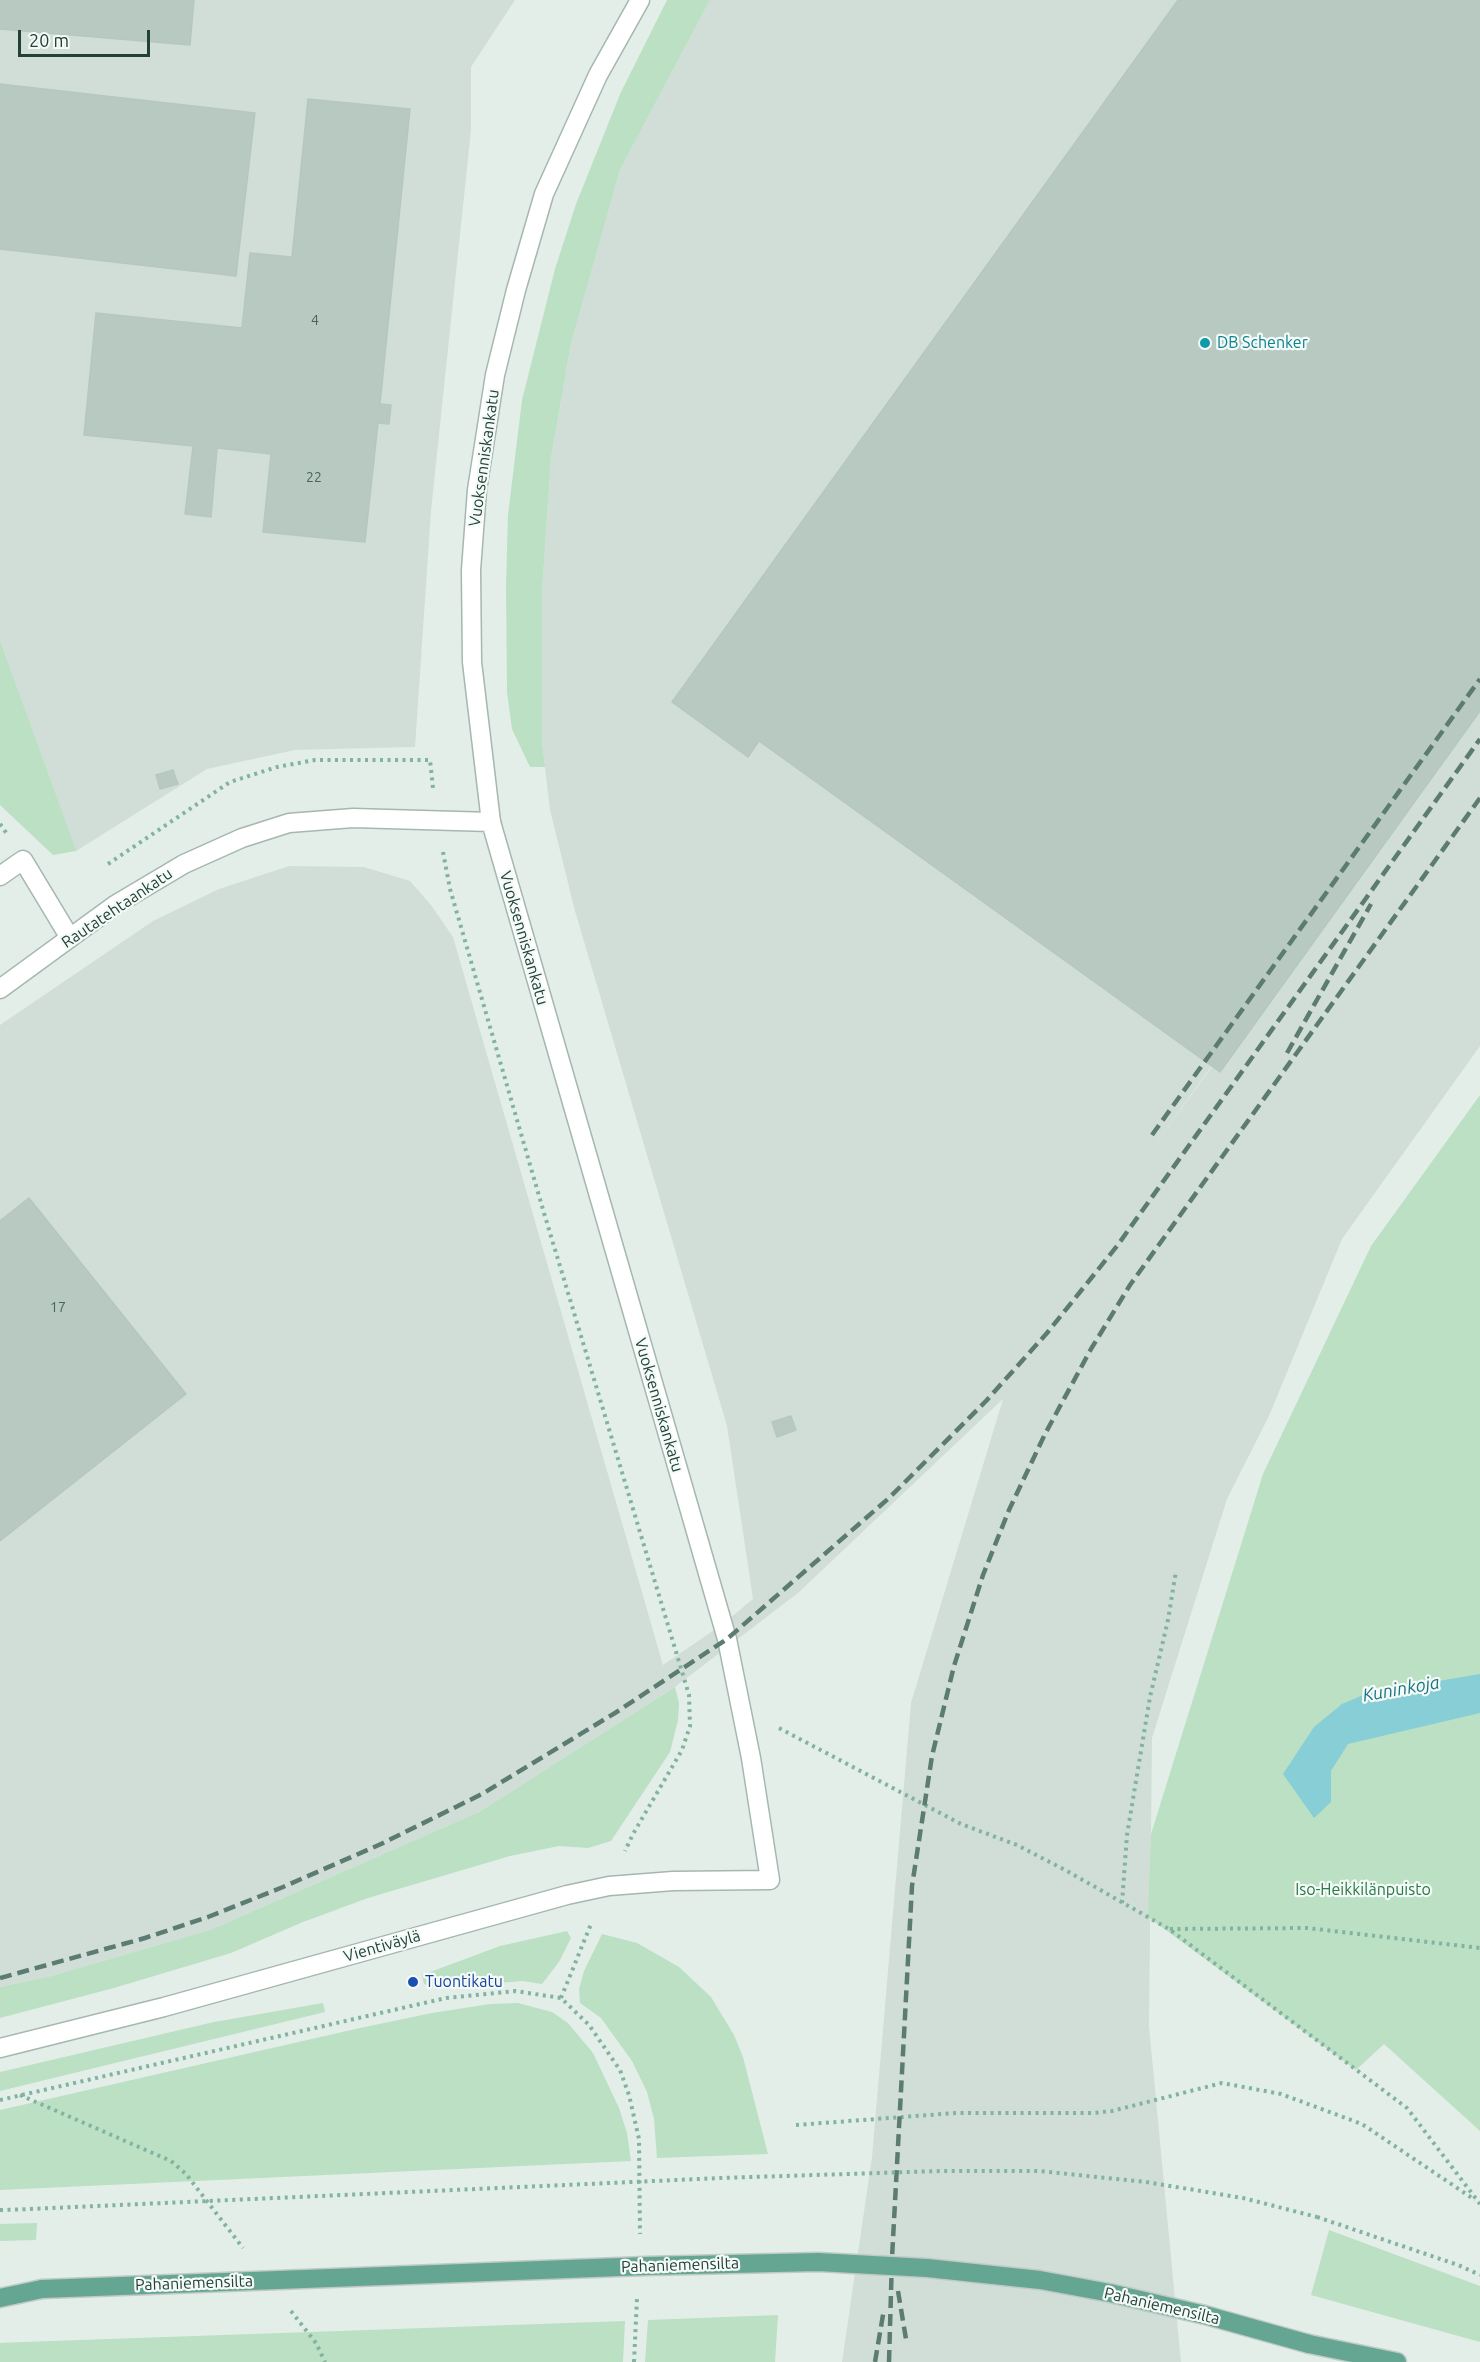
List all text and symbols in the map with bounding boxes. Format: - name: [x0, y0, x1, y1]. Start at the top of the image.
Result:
- scale bar: [21, 18, 153, 56]
- text: 20 m: [29, 30, 69, 50]
- house number: 4: [311, 312, 319, 328]
- place label: DB Schenker: [1217, 333, 1308, 353]
- marker: DB Schenker: [1198, 336, 1212, 350]
- street label: Vuoksenniskankatu: [465, 388, 503, 528]
- house number: 22: [306, 469, 322, 485]
- street label: Rautatehtaankatu: [58, 864, 176, 952]
- street label: Vuoksenniskankatu: [496, 869, 552, 1007]
- house number: 17: [50, 1299, 66, 1315]
- street label: Vuoksenniskankatu: [631, 1336, 687, 1474]
- water label: Kuninkoja: [1361, 1672, 1441, 1706]
- park label: Iso-Heikkilänpuisto: [1295, 1880, 1431, 1900]
- street label: Vientiväylä: [341, 1926, 423, 1966]
- place label: Tuontikatu: [425, 1972, 503, 1992]
- marker: Tuontikatu: [406, 1975, 420, 1989]
- street label: Pahaniemensilta: [621, 2253, 739, 2277]
- street label: Pahaniemensilta: [135, 2271, 253, 2295]
- street label: Pahaniemensilta: [1102, 2283, 1222, 2329]

